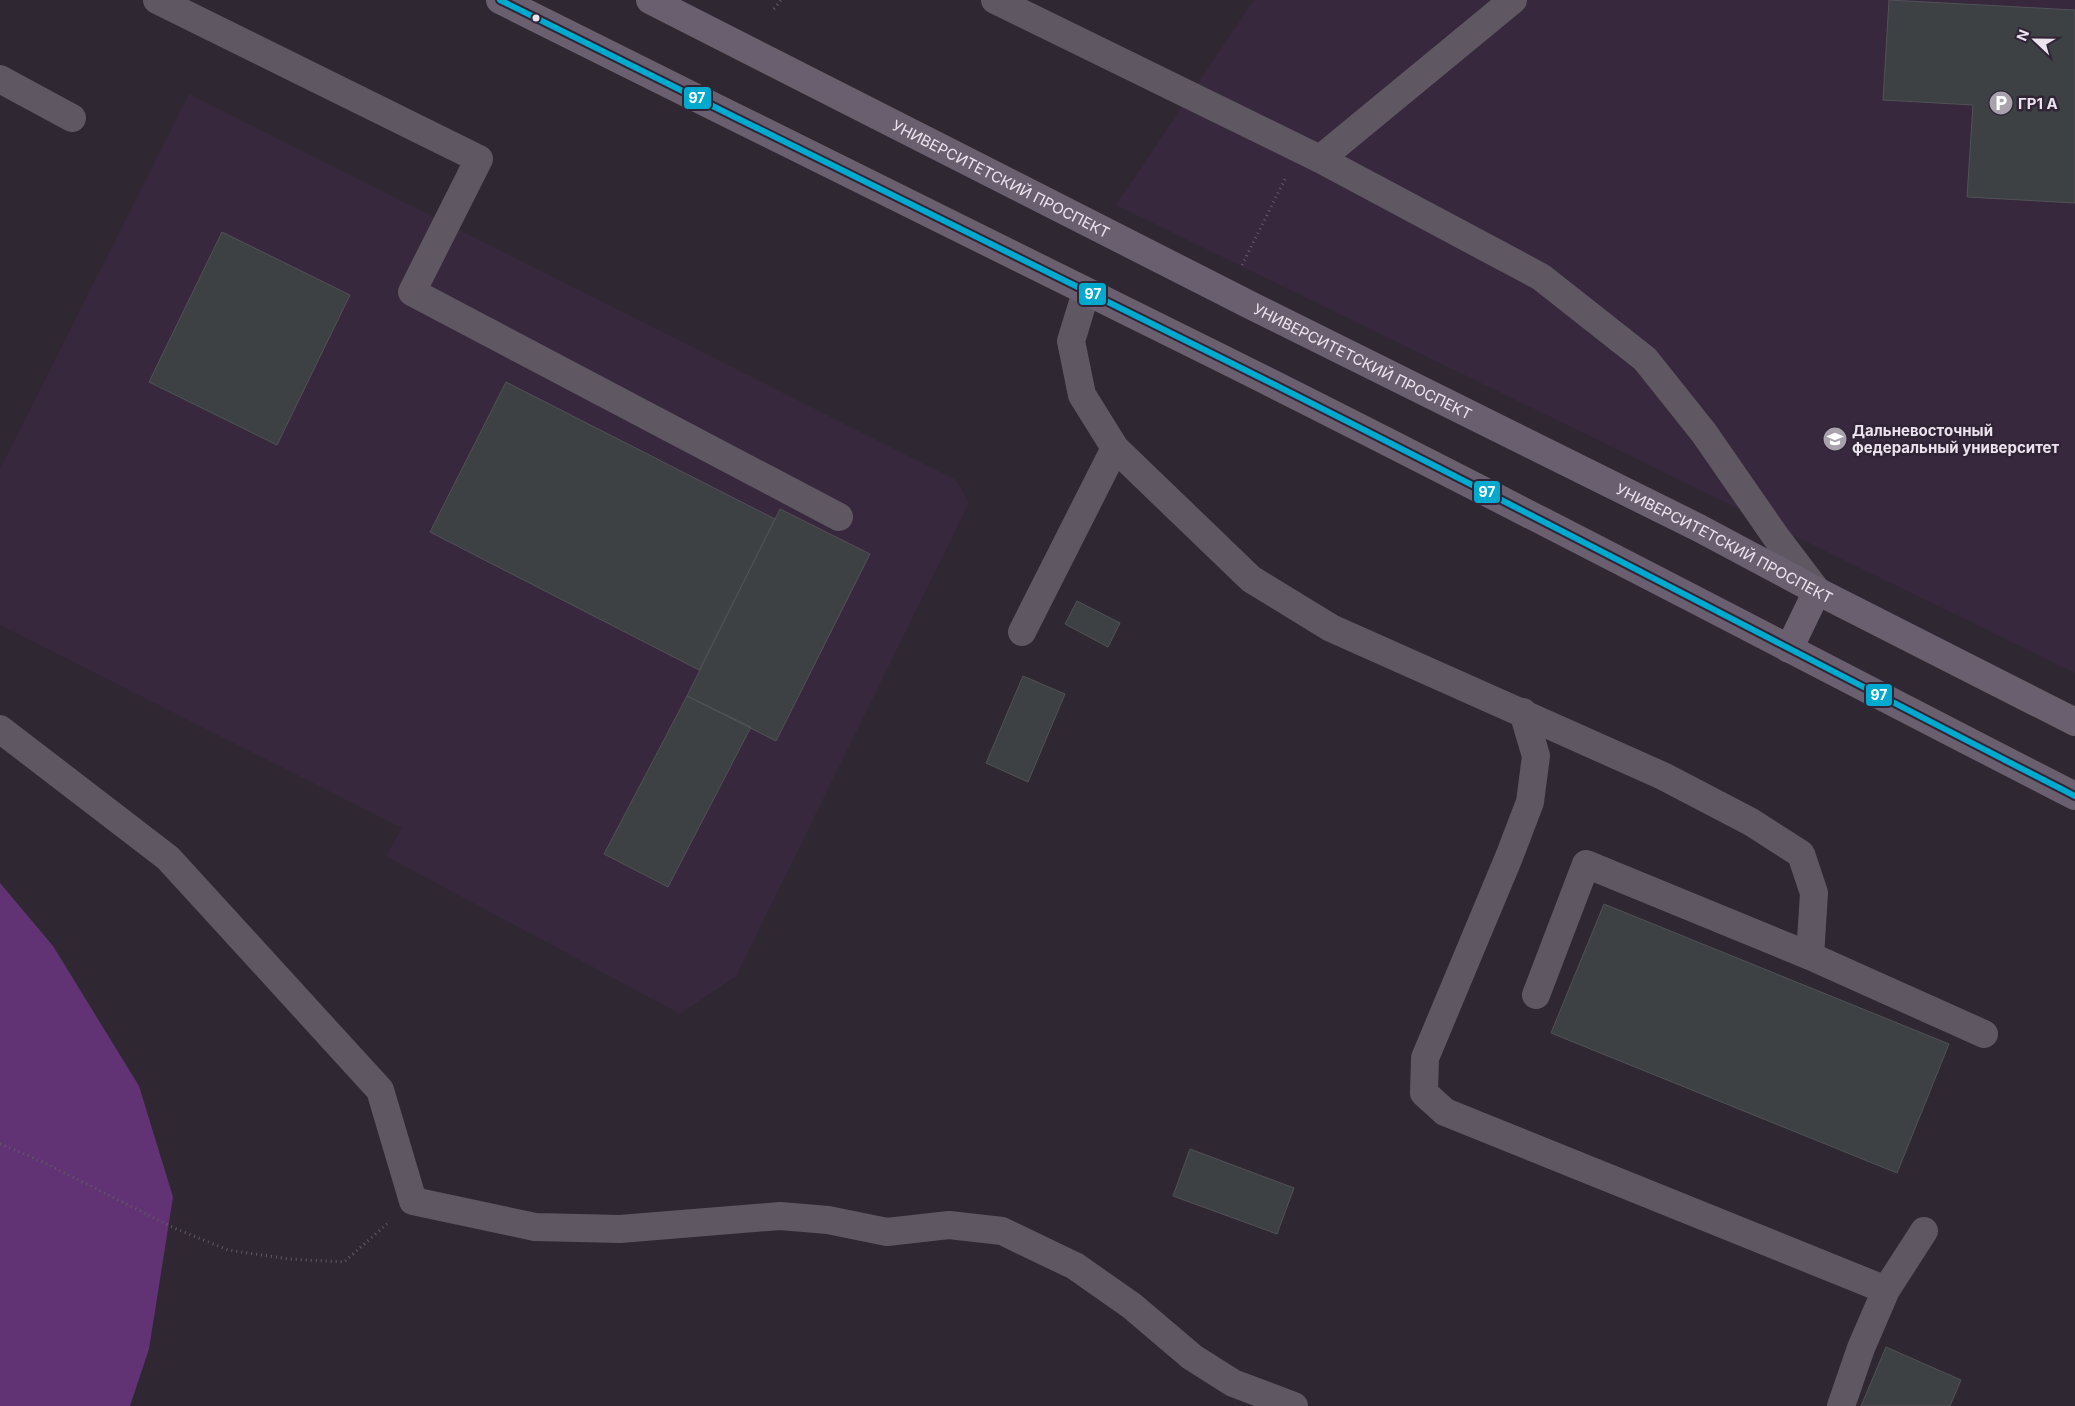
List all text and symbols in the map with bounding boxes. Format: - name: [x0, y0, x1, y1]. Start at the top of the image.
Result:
- unlabelled marker: [531, 13, 541, 23]
- north arrow: [2010, 15, 2060, 65]
- text: N: [2013, 27, 2032, 43]
- line badge: 97: [683, 86, 712, 110]
- text: 97: [689, 89, 705, 106]
- parking icon: ГР1 А: [1988, 90, 2014, 116]
- place label: ГР1 А: [2018, 94, 2058, 113]
- street label: УНИВЕРСИТЕТСКИЙ ПРОСПЕКТ: [889, 115, 1113, 242]
- line badge: 97: [1078, 282, 1107, 306]
- text: 97: [1085, 285, 1101, 302]
- street label: УНИВЕРСИТЕТСКИЙ ПРОСПЕКТ: [1250, 299, 1475, 423]
- place label: Дальневосточный федеральный университет: [1852, 421, 2059, 457]
- school or university icon: Дальневосточный федеральный университет: [1822, 426, 1848, 452]
- street label: УНИВЕРСИТЕТСКИЙ ПРОСПЕКТ: [1613, 479, 1836, 607]
- line badge: 97: [1473, 480, 1501, 504]
- text: 97: [1479, 483, 1495, 500]
- line badge: 97: [1865, 683, 1893, 707]
- text: 97: [1871, 686, 1887, 703]

